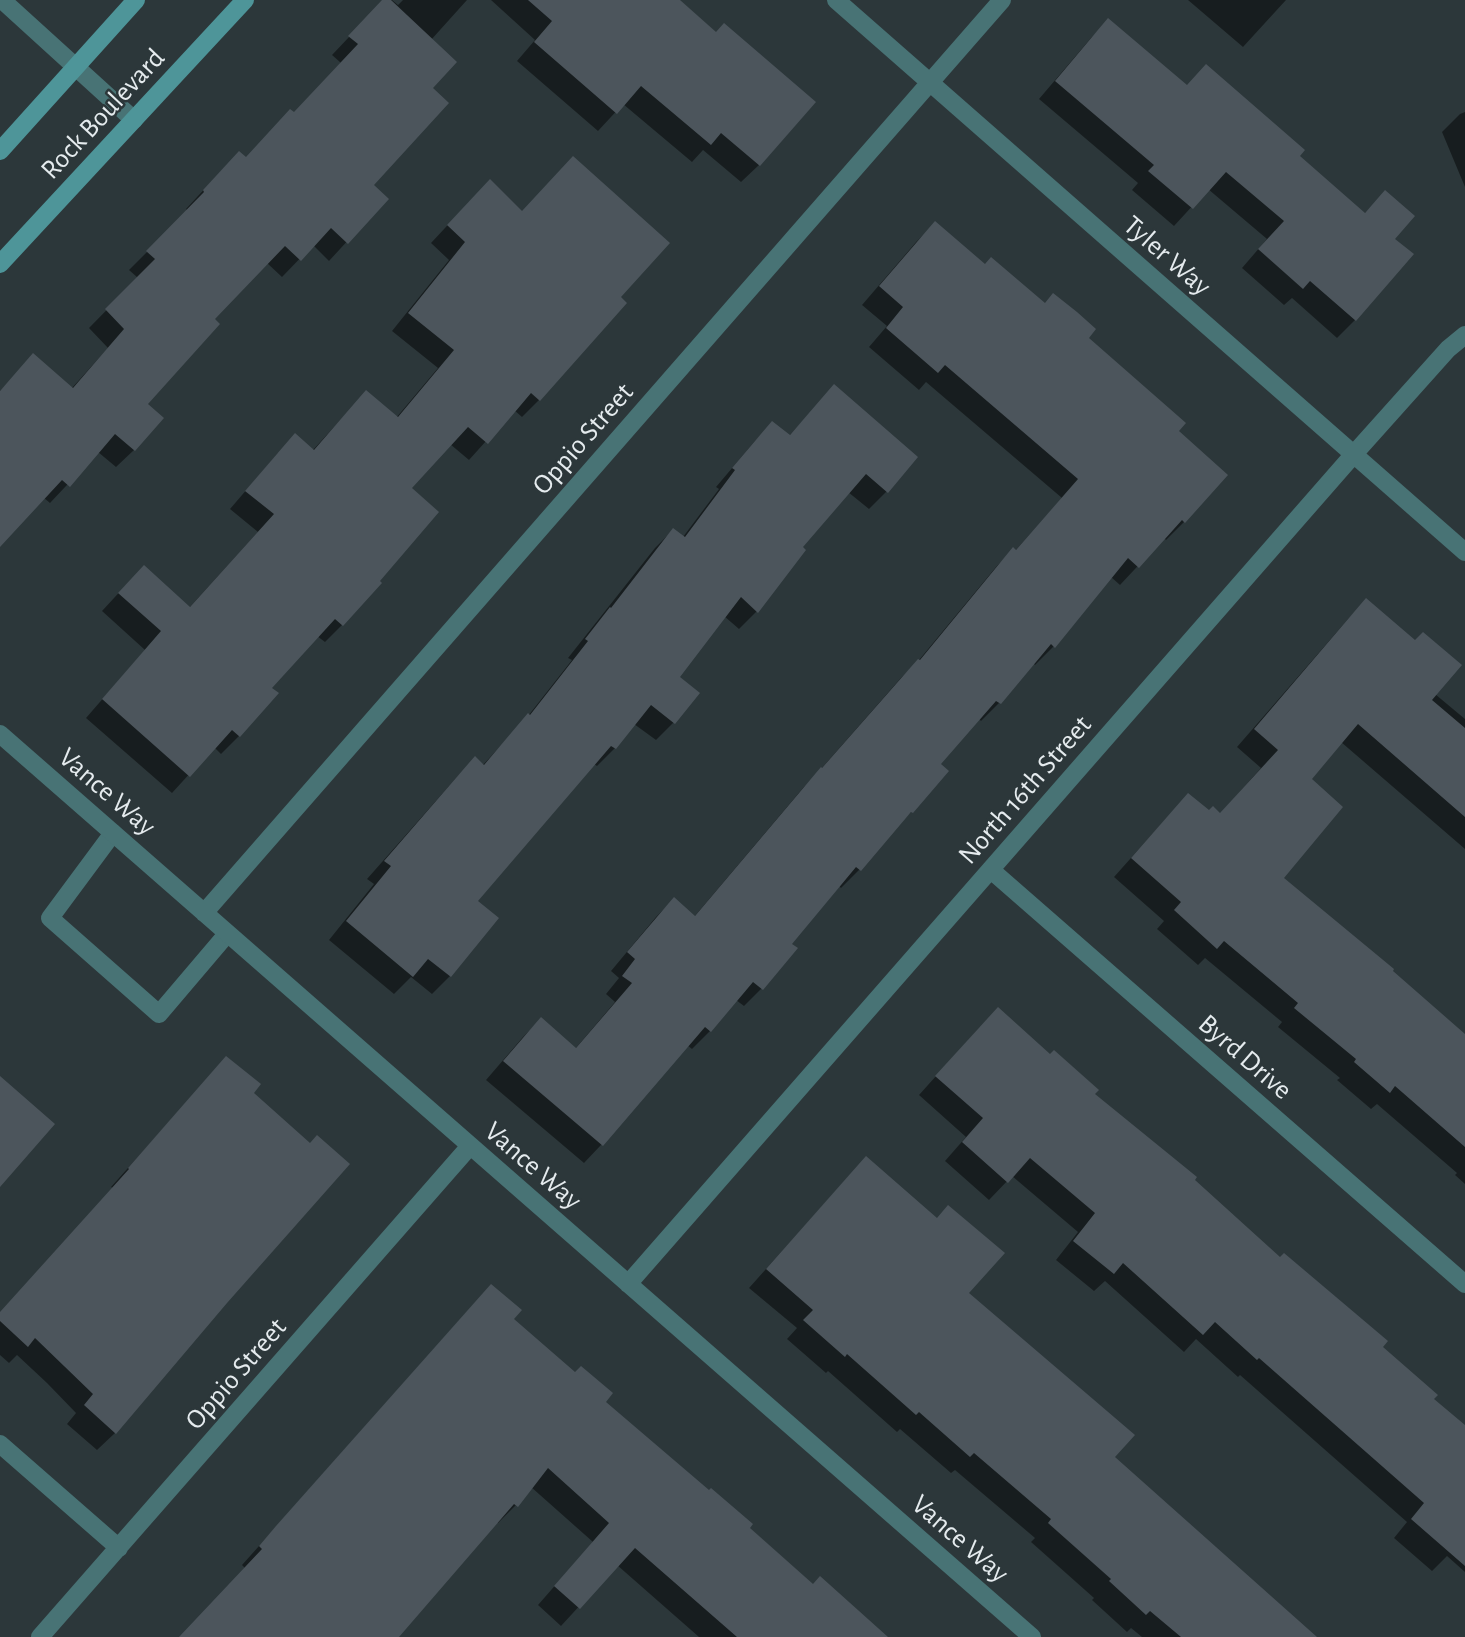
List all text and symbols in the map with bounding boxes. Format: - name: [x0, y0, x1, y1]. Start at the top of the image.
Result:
- street label: Rock Boulevard: [34, 42, 172, 186]
- street label: Tyler Way: [1116, 209, 1218, 303]
- street label: Oppio Street: [525, 376, 641, 502]
- street label: North 16th Street: [951, 709, 1099, 871]
- street label: Vance Way: [52, 741, 162, 843]
- street label: Byrd Drive: [1191, 1007, 1299, 1107]
- street label: Vance Way: [478, 1115, 588, 1217]
- street label: Oppio Street: [178, 1311, 294, 1437]
- street label: Vance Way: [905, 1488, 1015, 1590]

